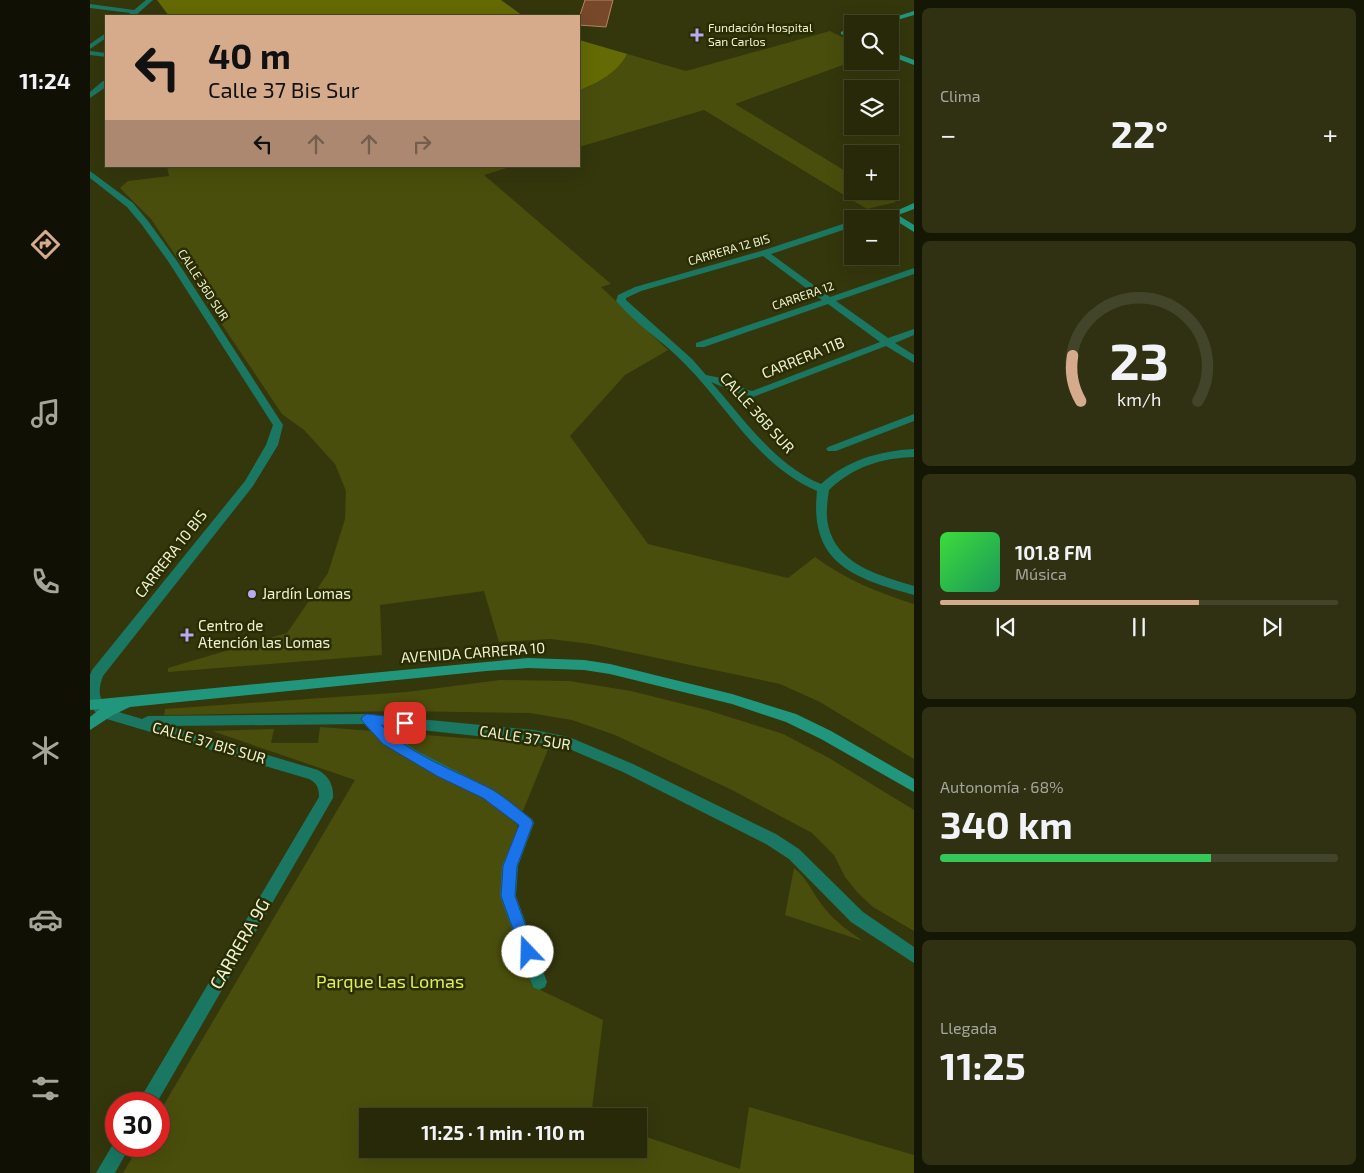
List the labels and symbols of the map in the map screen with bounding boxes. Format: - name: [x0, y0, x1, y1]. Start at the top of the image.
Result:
- place label: Fundación Hospital San Carlos: [708, 20, 813, 48]
- marker: Fundación Hospital San Carlos: [690, 28, 704, 42]
- street label: CARRERA 12 BIS: [686, 231, 772, 267]
- street label: CALLE 36D SUR: [176, 246, 232, 323]
- street label: CARRERA 12: [770, 278, 836, 312]
- street label: CARRERA 11B: [759, 332, 847, 382]
- street label: CALLE 36B SUR: [717, 368, 799, 456]
- street label: CARRERA 10 BIS: [130, 506, 210, 601]
- place label: Jardín Lomas: [262, 584, 351, 602]
- marker: Jardín Lomas: [246, 588, 258, 600]
- place label: Centro de Atención las Lomas: [198, 616, 330, 651]
- marker: Centro de Atención las Lomas: [180, 628, 194, 642]
- street label: AVENIDA CARRERA 10: [400, 638, 546, 666]
- pin: [384, 702, 426, 744]
- street label: CALLE 37 BIS SUR: [151, 717, 268, 767]
- street label: CALLE 37 SUR: [478, 721, 572, 753]
- street label: CARRERA 9G: [204, 894, 274, 993]
- position arrow: [501, 925, 553, 977]
- park label: Parque Las Lomas: [316, 970, 464, 992]
- speed limit sign: 30: [105, 1092, 170, 1157]

